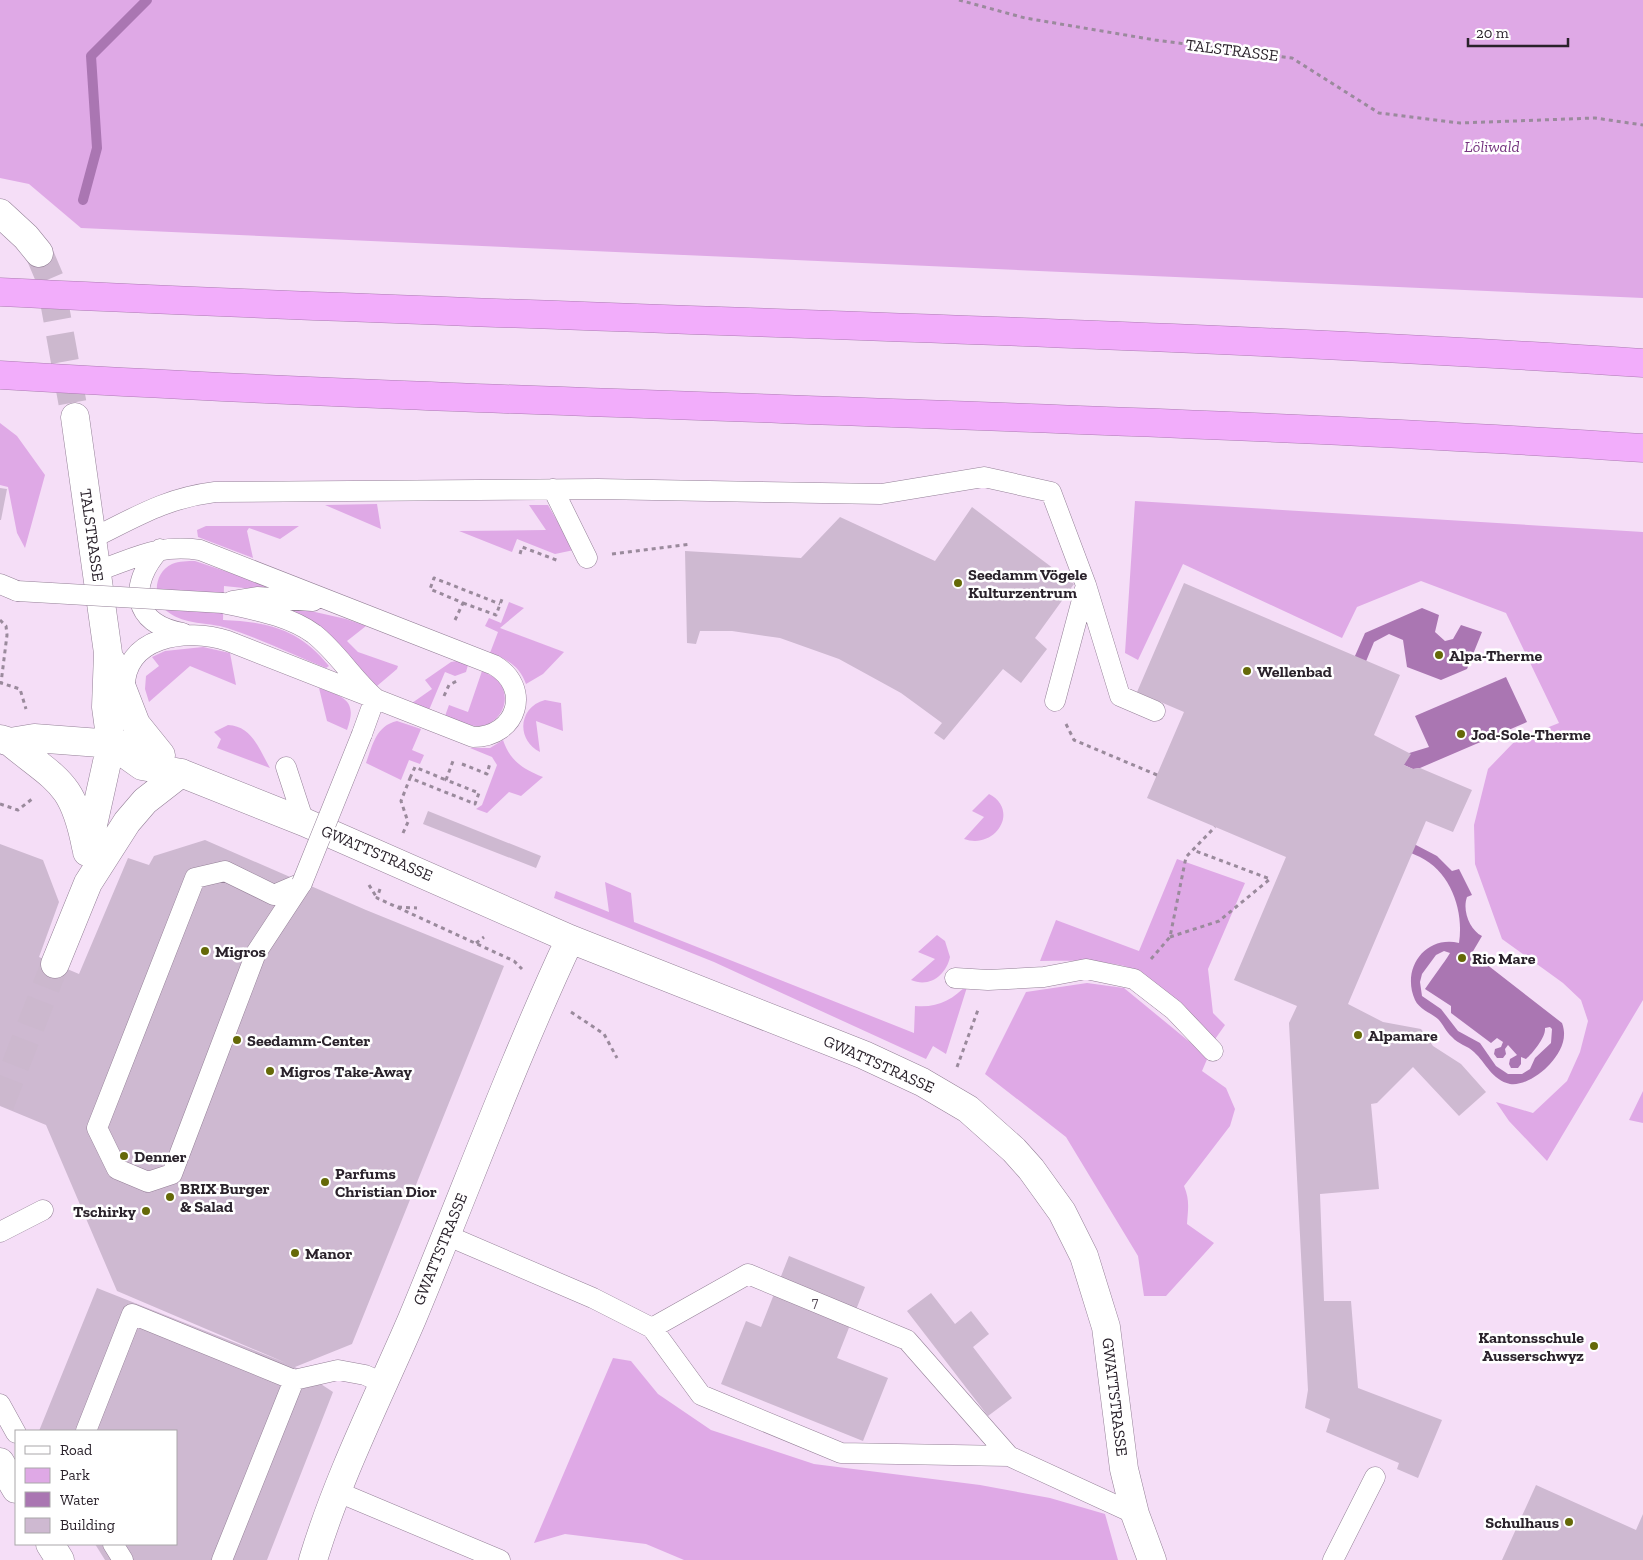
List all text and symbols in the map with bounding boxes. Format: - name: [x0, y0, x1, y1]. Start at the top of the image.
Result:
- scale bar: [1468, 15, 1568, 47]
- text: 20 m: [1476, 24, 1509, 42]
- street label: TALSTRASSE: [1185, 35, 1279, 65]
- park label: Löliwald: [1464, 137, 1520, 156]
- street label: TALSTRASSE: [76, 487, 108, 583]
- place label: Seedamm Vögele Kulturzentrum: [968, 565, 1088, 602]
- marker: Seedamm Vögele Kulturzentrum: [952, 577, 964, 589]
- place label: Alpa-Therme: [1449, 646, 1542, 665]
- marker: Alpa-Therme: [1433, 649, 1445, 661]
- place label: Wellenbad: [1257, 662, 1332, 681]
- marker: Wellenbad: [1241, 665, 1253, 677]
- place label: Jod-Sole-Therme: [1471, 725, 1591, 744]
- marker: Jod-Sole-Therme: [1455, 728, 1467, 740]
- street label: GWATTSTRASSE: [318, 821, 436, 885]
- place label: Migros: [215, 942, 266, 961]
- marker: Migros: [199, 945, 211, 957]
- place label: Rio Mare: [1472, 949, 1536, 968]
- marker: Rio Mare: [1456, 952, 1468, 964]
- place label: Alpamare: [1368, 1026, 1438, 1045]
- marker: Alpamare: [1352, 1029, 1364, 1041]
- place label: Seedamm-Center: [247, 1031, 370, 1050]
- street label: GWATTSTRASSE: [821, 1031, 937, 1097]
- marker: Seedamm-Center: [231, 1034, 243, 1046]
- place label: Migros Take-Away: [280, 1062, 413, 1081]
- marker: Migros Take-Away: [264, 1065, 276, 1077]
- place label: Denner: [134, 1147, 187, 1166]
- marker: Denner: [118, 1150, 130, 1162]
- place label: Parfums Christian Dior: [335, 1164, 437, 1201]
- marker: Parfums Christian Dior: [319, 1176, 331, 1188]
- place label: BRIX Burger & Salad: [180, 1179, 270, 1216]
- street label: GWATTSTRASSE: [409, 1190, 471, 1308]
- marker: BRIX Burger & Salad: [164, 1191, 176, 1203]
- place label: Tschirky: [73, 1202, 137, 1221]
- marker: Tschirky: [140, 1205, 152, 1217]
- place label: Manor: [305, 1244, 352, 1263]
- marker: Manor: [289, 1247, 301, 1259]
- house number: 7: [812, 1294, 819, 1311]
- place label: Kantonsschule Ausserschwyz: [1478, 1328, 1584, 1365]
- street label: GWATTSTRASSE: [1098, 1337, 1132, 1457]
- marker: Kantonsschule Ausserschwyz: [1588, 1340, 1600, 1352]
- legend: [15, 1430, 178, 1545]
- text: Road: [60, 1441, 93, 1459]
- text: Park: [60, 1466, 90, 1484]
- text: Water: [60, 1491, 100, 1509]
- place label: Schulhaus: [1485, 1513, 1559, 1532]
- text: Building: [60, 1516, 115, 1534]
- marker: Schulhaus: [1563, 1516, 1575, 1528]

